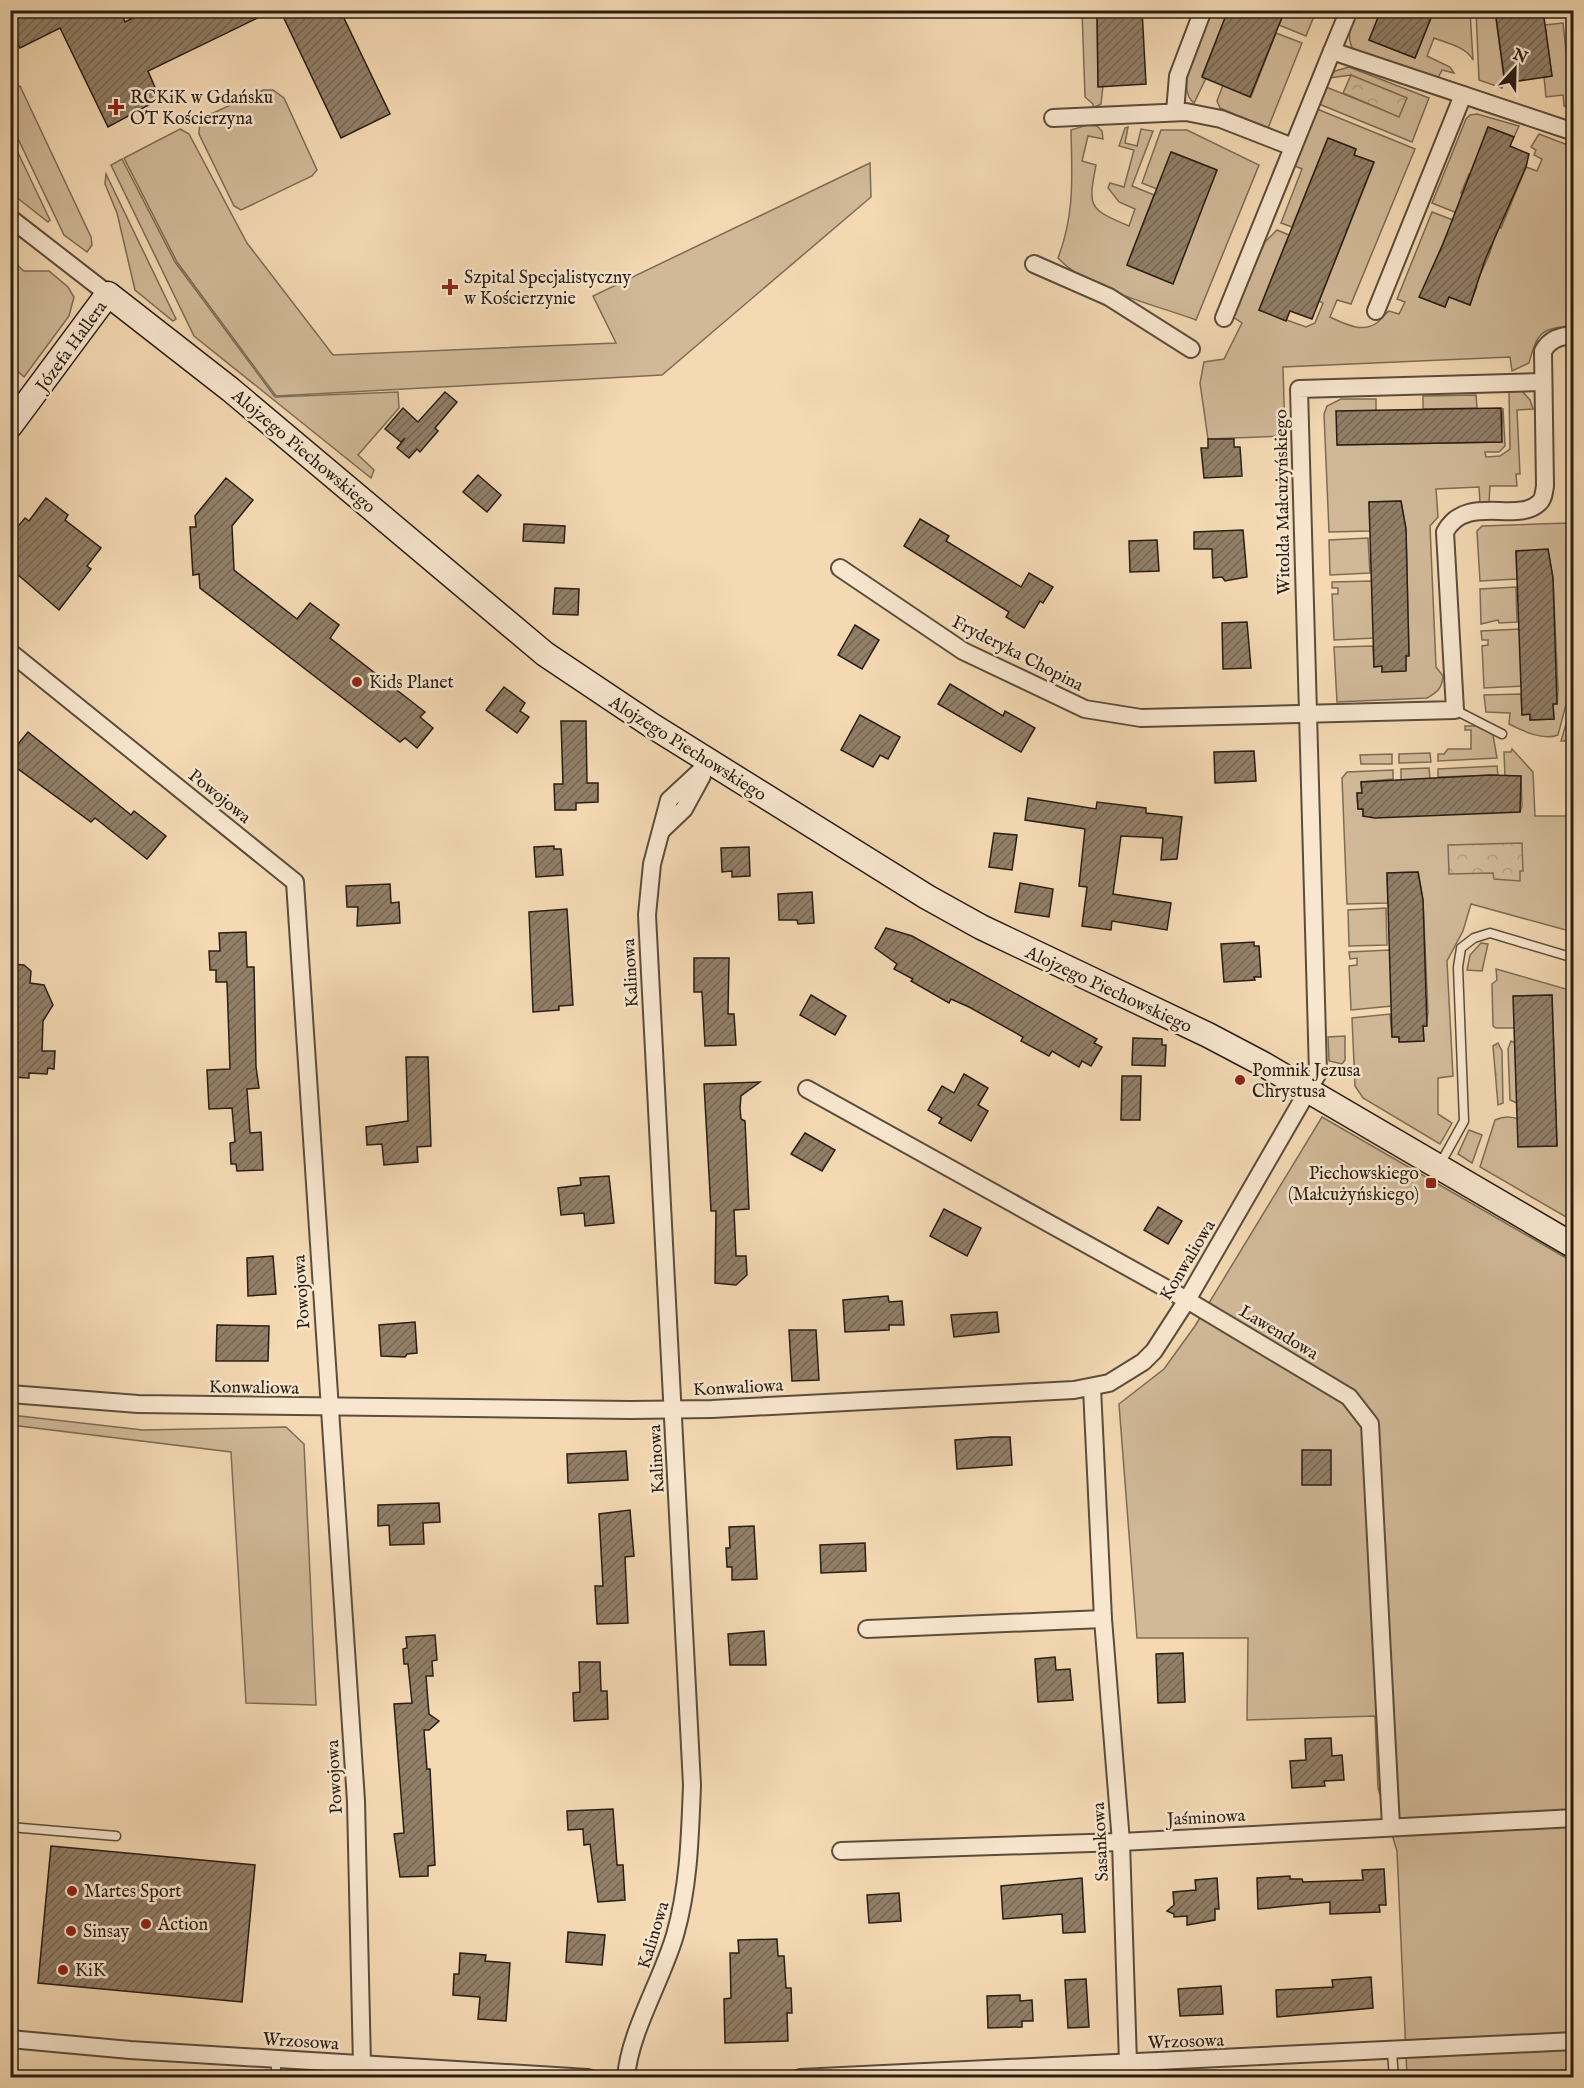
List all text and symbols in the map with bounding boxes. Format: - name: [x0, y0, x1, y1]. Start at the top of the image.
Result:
- north arrow: [1485, 39, 1545, 99]
- text: N: [1509, 45, 1530, 69]
- place label: RCKiK w Gdańsku OT Kościerzyna: [130, 87, 273, 131]
- marker: RCKiK w Gdańsku OT Kościerzyna: [107, 98, 125, 116]
- place label: Szpital Specjalistyczny w Kościerzynie: [464, 267, 631, 311]
- marker: Szpital Specjalistyczny w Kościerzynie: [441, 278, 459, 296]
- street label: Józefa Hallera: [30, 297, 113, 399]
- street label: Alojzego Piechowskiego: [225, 384, 380, 519]
- street label: Witolda Małcużyńskiego: [1270, 409, 1297, 595]
- street label: Fryderyka Chopina: [948, 611, 1087, 698]
- place label: Kids Planet: [369, 672, 454, 695]
- marker: Kids Planet: [350, 675, 364, 689]
- street label: Alojzego Piechowskiego: [603, 691, 770, 807]
- street label: Powojowa: [183, 765, 255, 830]
- street label: Kalinowa: [618, 938, 645, 1008]
- street label: Alojzego Piechowskiego: [1021, 941, 1196, 1039]
- place label: Pomnik Jezusa Chrystusa: [1252, 1060, 1361, 1104]
- marker: Pomnik Jezusa Chrystusa: [1233, 1073, 1247, 1087]
- place label: Piechowskiego (Małcużyńskiego): [1288, 1163, 1419, 1207]
- marker: Piechowskiego (Małcużyńskiego): [1424, 1176, 1438, 1190]
- street label: Konwaliowa: [1155, 1216, 1222, 1305]
- street label: Powojowa: [288, 1254, 317, 1330]
- street label: Lawendowa: [1234, 1301, 1322, 1366]
- street label: Konwaliowa: [692, 1375, 784, 1402]
- street label: Konwaliowa: [209, 1376, 300, 1401]
- street label: Kalinowa: [644, 1424, 671, 1494]
- street label: Powojowa: [322, 1739, 349, 1815]
- street label: Sasankowa: [1088, 1802, 1115, 1882]
- street label: Jaśminowa: [1164, 1805, 1246, 1832]
- place label: Martes Sport: [84, 1881, 181, 1904]
- marker: Martes Sport: [65, 1884, 79, 1898]
- street label: Kalinowa: [633, 1899, 676, 1972]
- place label: Action: [157, 1914, 208, 1937]
- marker: Action: [139, 1917, 153, 1931]
- place label: Sinsay: [83, 1921, 130, 1944]
- marker: Sinsay: [64, 1924, 78, 1938]
- place label: KiK: [75, 1960, 107, 1983]
- marker: KiK: [56, 1963, 70, 1977]
- street label: Wrzosowa: [262, 2028, 340, 2057]
- street label: Wrzosowa: [1148, 2030, 1225, 2055]

